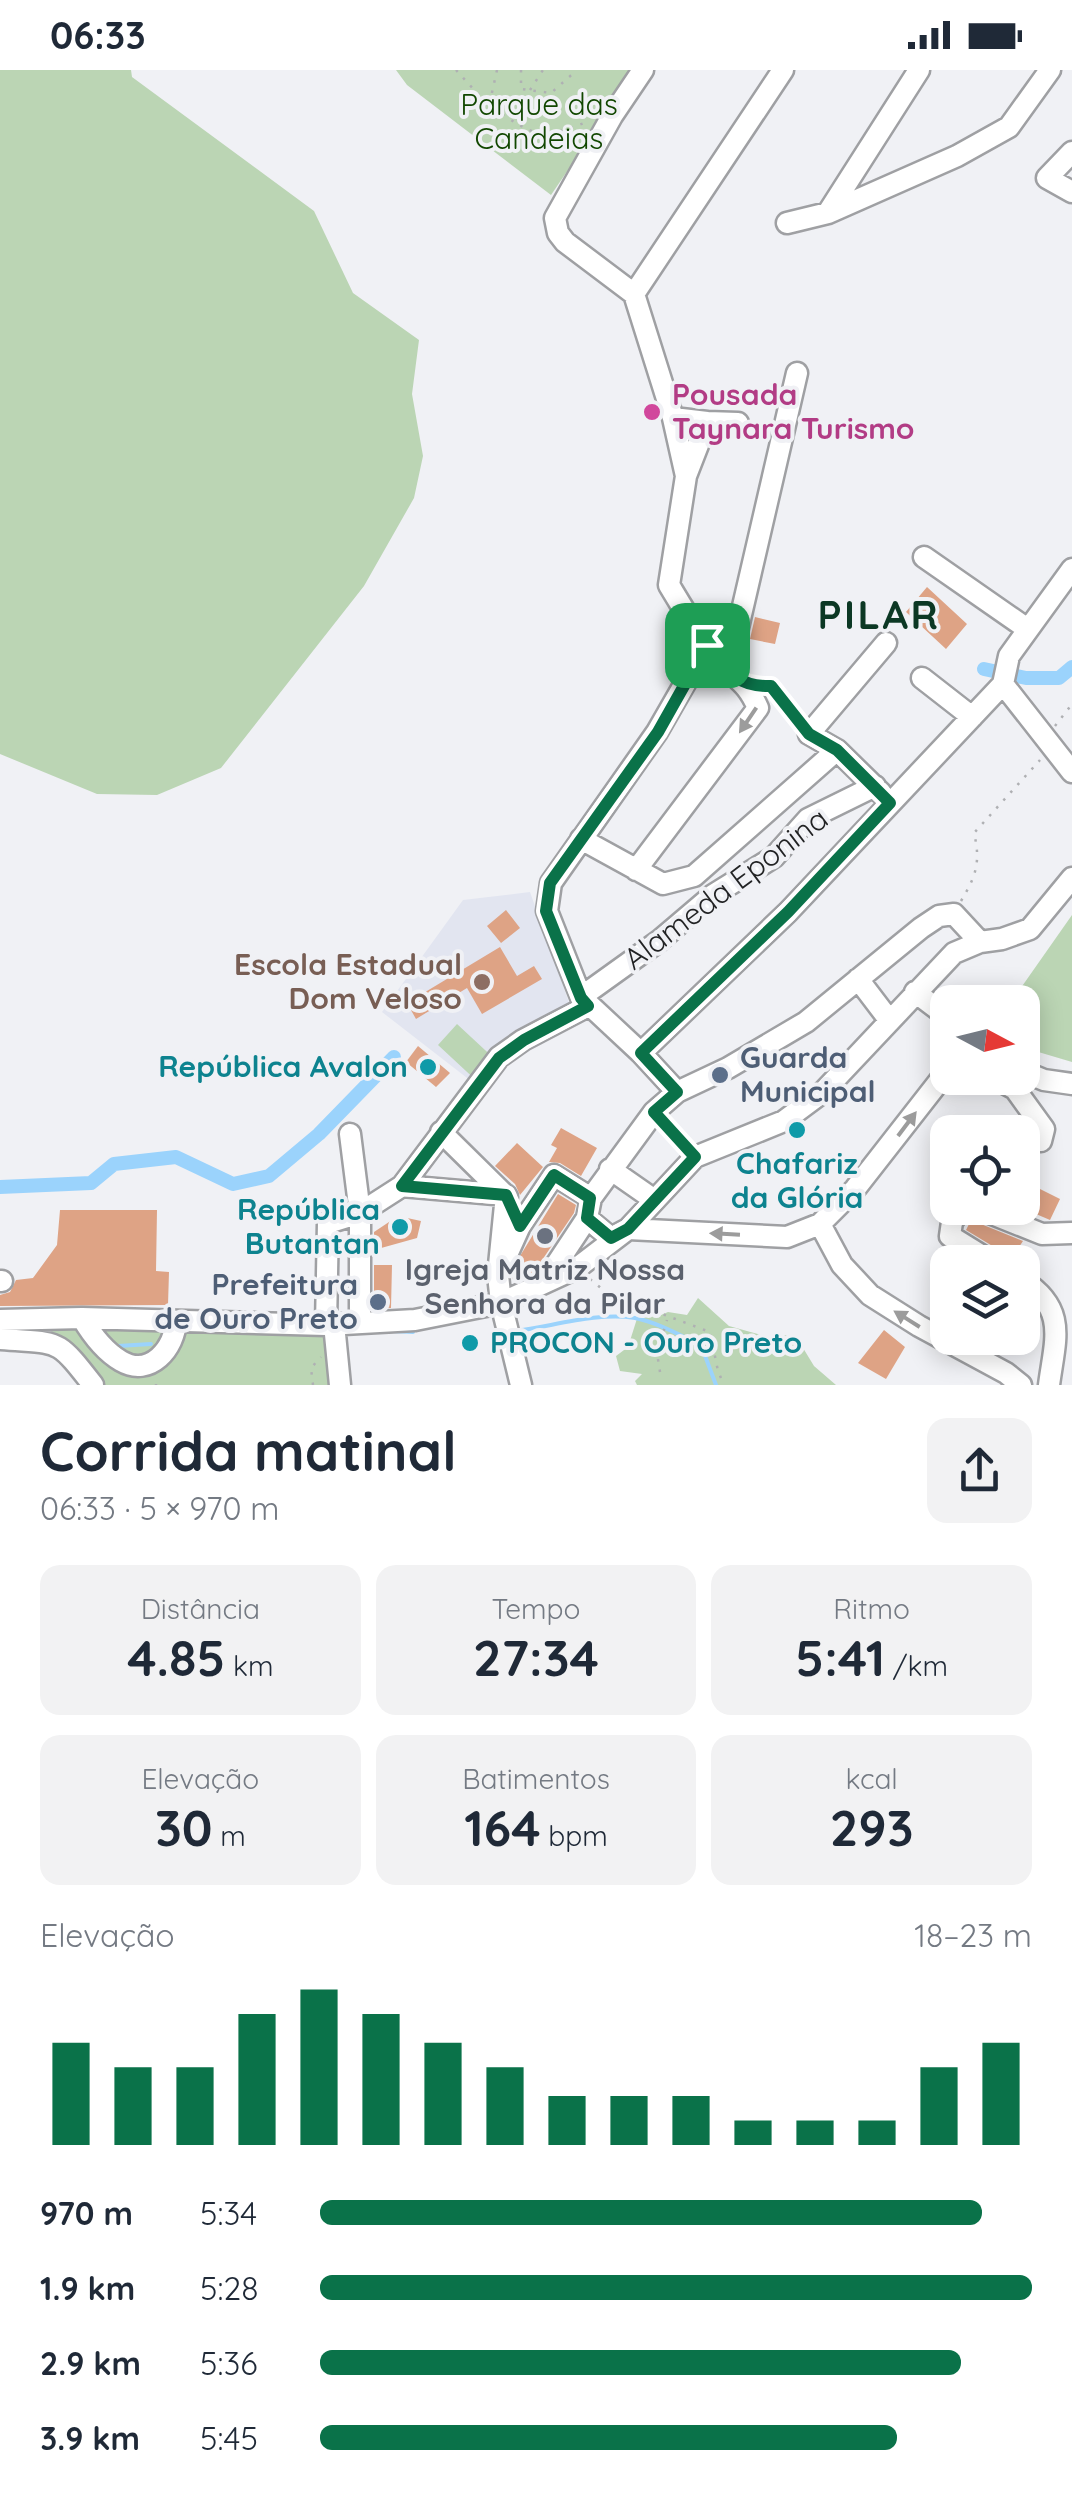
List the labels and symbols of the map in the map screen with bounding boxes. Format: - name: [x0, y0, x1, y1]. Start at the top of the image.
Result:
- park label: Parque das Candeias: [460, 85, 618, 157]
- place label: Pousada Taynara Turismo: [672, 375, 915, 447]
- marker: Pousada Taynara Turismo: [641, 401, 663, 423]
- district label: PILAR: [817, 589, 941, 639]
- pin: [665, 603, 750, 688]
- one-way arrow: [738, 706, 758, 733]
- street label: Alameda Eponina: [616, 799, 835, 977]
- place label: Escola Estadual Dom Veloso: [234, 945, 462, 1017]
- marker: Escola Estadual Dom Veloso: [471, 971, 493, 993]
- north arrow: [930, 985, 1040, 1095]
- place label: Guarda Municipal: [740, 1038, 876, 1110]
- place label: República Avalon: [158, 1047, 408, 1085]
- marker: República Avalon: [417, 1056, 439, 1078]
- marker: Guarda Municipal: [709, 1064, 731, 1086]
- one-way arrow: [897, 1111, 917, 1137]
- marker: Chafariz da Glória: [786, 1119, 808, 1141]
- place label: Chafariz da Glória: [731, 1144, 863, 1216]
- place label: República Butantan: [237, 1190, 380, 1262]
- marker: República Butantan: [389, 1216, 411, 1238]
- marker: Igreja Matriz Nossa Senhora da Pilar: [534, 1225, 556, 1247]
- one-way arrow: [709, 1226, 741, 1242]
- place label: Igreja Matriz Nossa Senhora da Pilar: [405, 1250, 685, 1322]
- place label: Prefeitura de Ouro Preto: [154, 1265, 358, 1337]
- marker: Prefeitura de Ouro Preto: [367, 1291, 389, 1313]
- one-way arrow: [893, 1310, 921, 1328]
- place label: PROCON - Ouro Preto: [490, 1323, 802, 1361]
- marker: PROCON - Ouro Preto: [459, 1332, 481, 1354]

